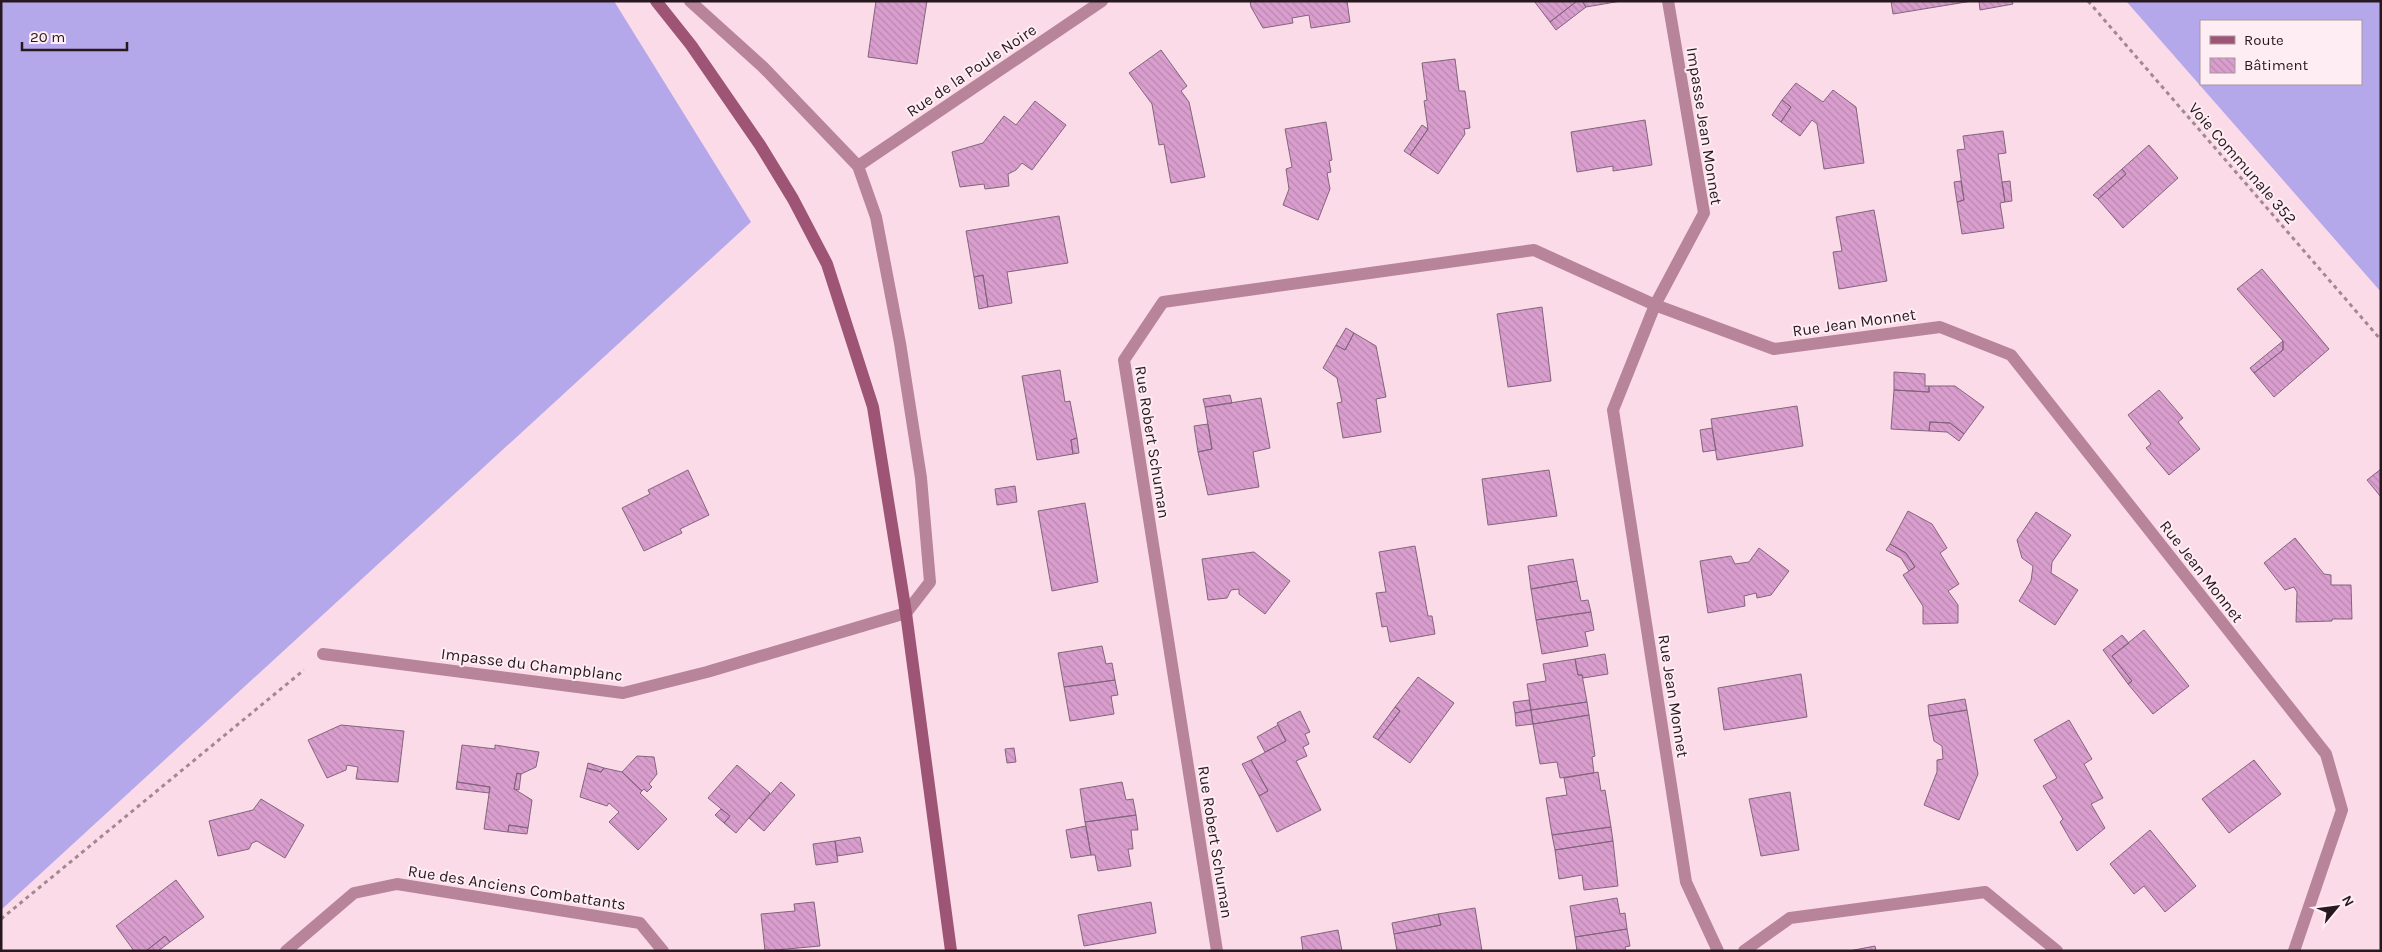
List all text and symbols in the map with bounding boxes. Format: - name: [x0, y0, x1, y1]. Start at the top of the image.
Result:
- scale bar: [22, 20, 128, 52]
- street label: Rue de la Poule Noire: [903, 20, 1040, 121]
- legend: [2200, 20, 2362, 85]
- text: 20 m: [30, 28, 65, 46]
- text: Route: [2244, 31, 2284, 49]
- street label: Impasse Jean Monnet: [1683, 46, 1726, 206]
- text: Bâtiment: [2244, 56, 2308, 74]
- street label: Voie Communale 352: [2185, 99, 2301, 228]
- street label: Rue Jean Monnet: [1791, 304, 1917, 341]
- street label: Rue Robert Schuman: [1131, 365, 1174, 520]
- street label: Rue Jean Monnet: [2156, 516, 2247, 626]
- street label: Rue Jean Monnet: [1654, 633, 1693, 759]
- street label: Impasse du Champblanc: [440, 644, 624, 685]
- street label: Rue Robert Schuman: [1194, 765, 1237, 920]
- street label: Rue des Anciens Combattants: [407, 861, 627, 914]
- north arrow: [2312, 882, 2362, 932]
- text: N: [2338, 892, 2358, 909]

